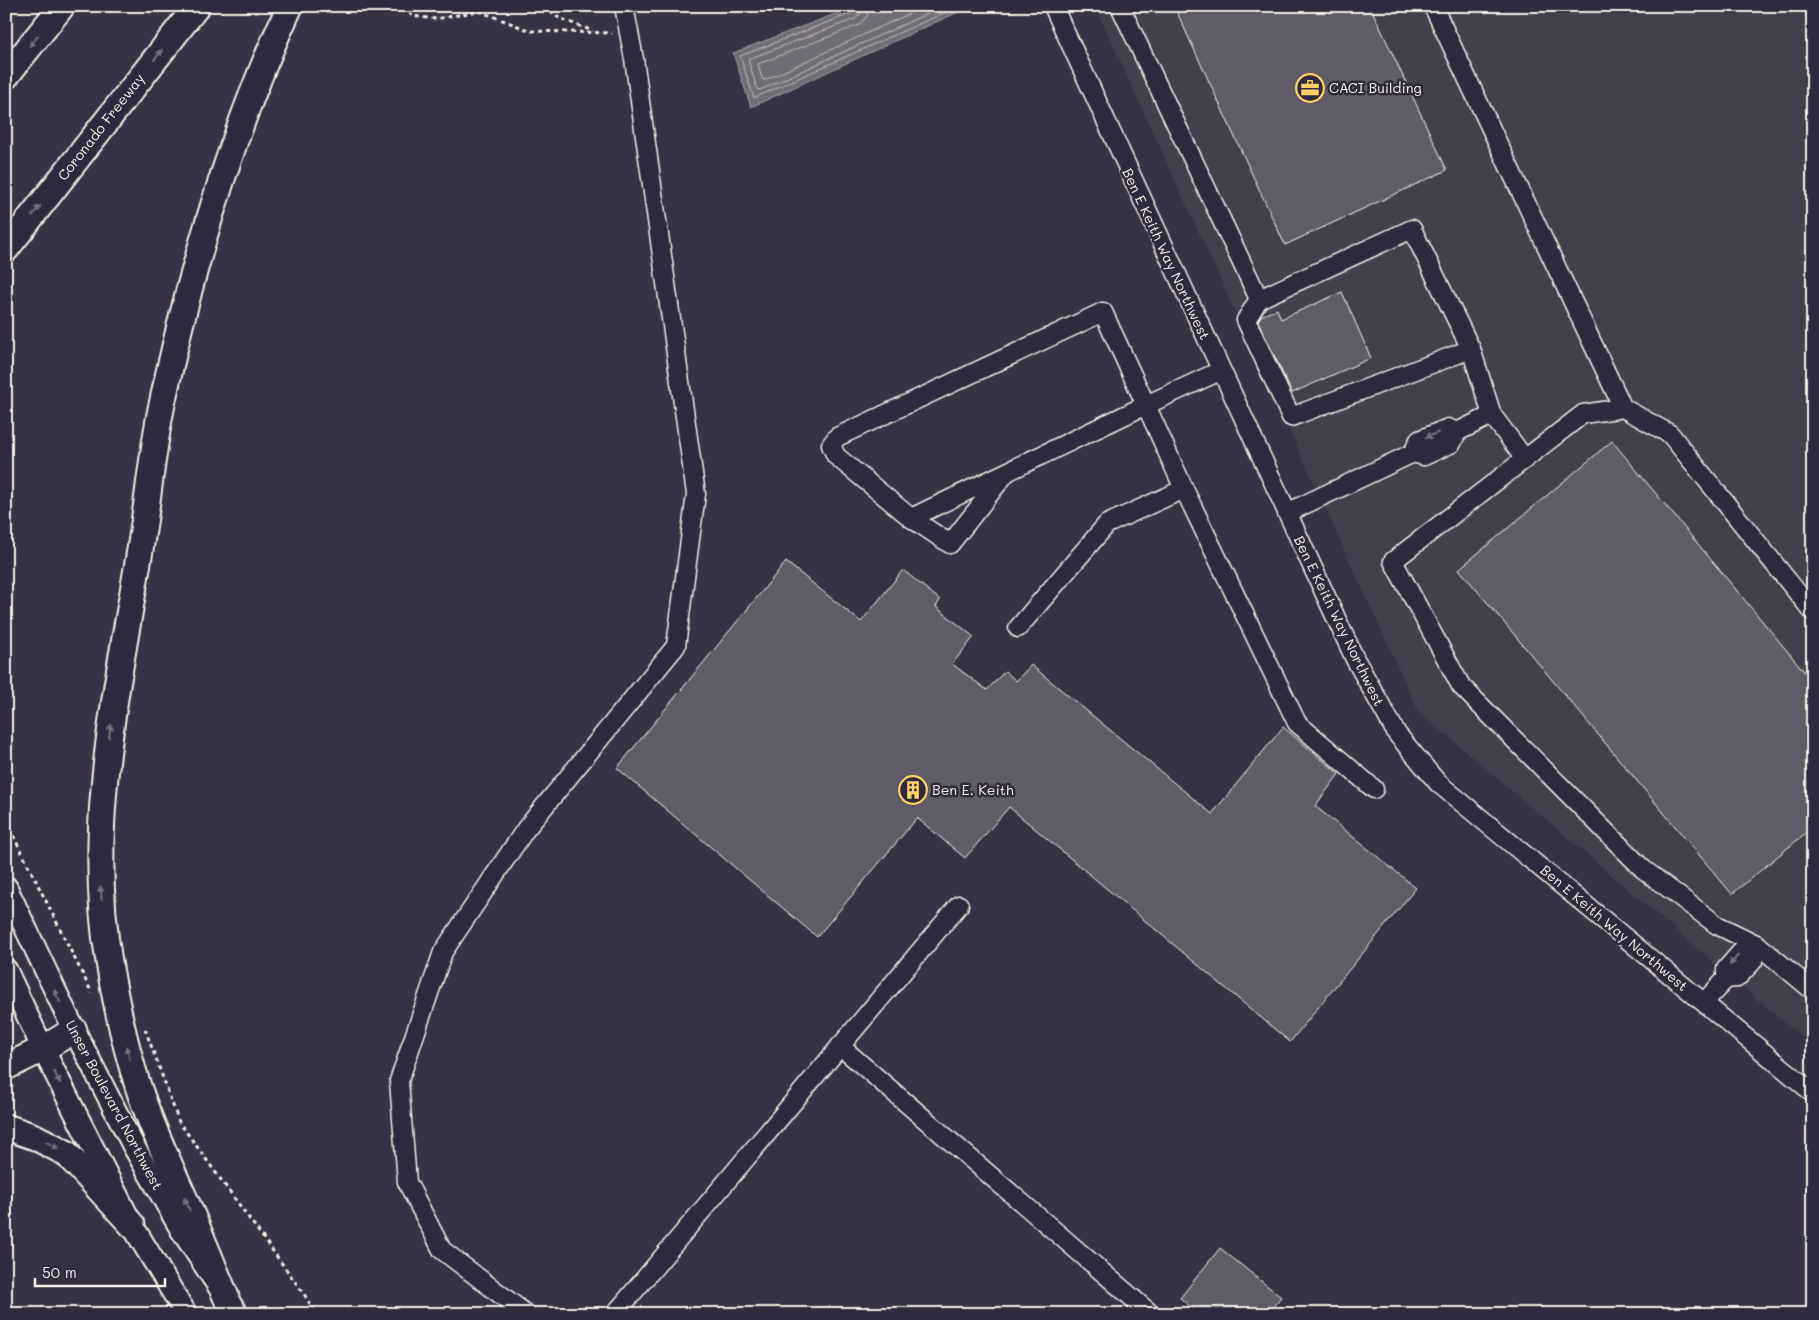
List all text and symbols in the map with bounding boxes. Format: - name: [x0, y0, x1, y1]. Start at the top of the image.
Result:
- one-way arrow: [29, 34, 40, 47]
- one-way arrow: [152, 49, 163, 62]
- street label: Coronado Freeway: [53, 69, 148, 184]
- office icon: CACI Building: [1295, 73, 1325, 103]
- place label: CACI Building: [1329, 78, 1422, 97]
- street label: Ben E Keith Way Northwest: [1118, 165, 1215, 343]
- one-way arrow: [31, 204, 42, 217]
- one-way arrow: [1425, 432, 1439, 440]
- street label: Ben E Keith Way Northwest: [1290, 533, 1389, 709]
- one-way arrow: [106, 722, 114, 738]
- building icon: Ben E. Keith: [898, 775, 928, 805]
- place label: Ben E. Keith: [932, 780, 1014, 799]
- street label: Ben E Keith Way Northwest: [1537, 860, 1692, 995]
- one-way arrow: [97, 884, 105, 900]
- one-way arrow: [1728, 953, 1740, 965]
- one-way arrow: [53, 988, 61, 1003]
- street label: Unser Boulevard Northwest: [62, 1017, 167, 1193]
- one-way arrow: [124, 1045, 132, 1060]
- one-way arrow: [53, 1070, 61, 1084]
- one-way arrow: [44, 1141, 59, 1149]
- one-way arrow: [183, 1197, 191, 1211]
- scale bar: [35, 1255, 165, 1287]
- text: 50 m: [42, 1262, 77, 1282]

